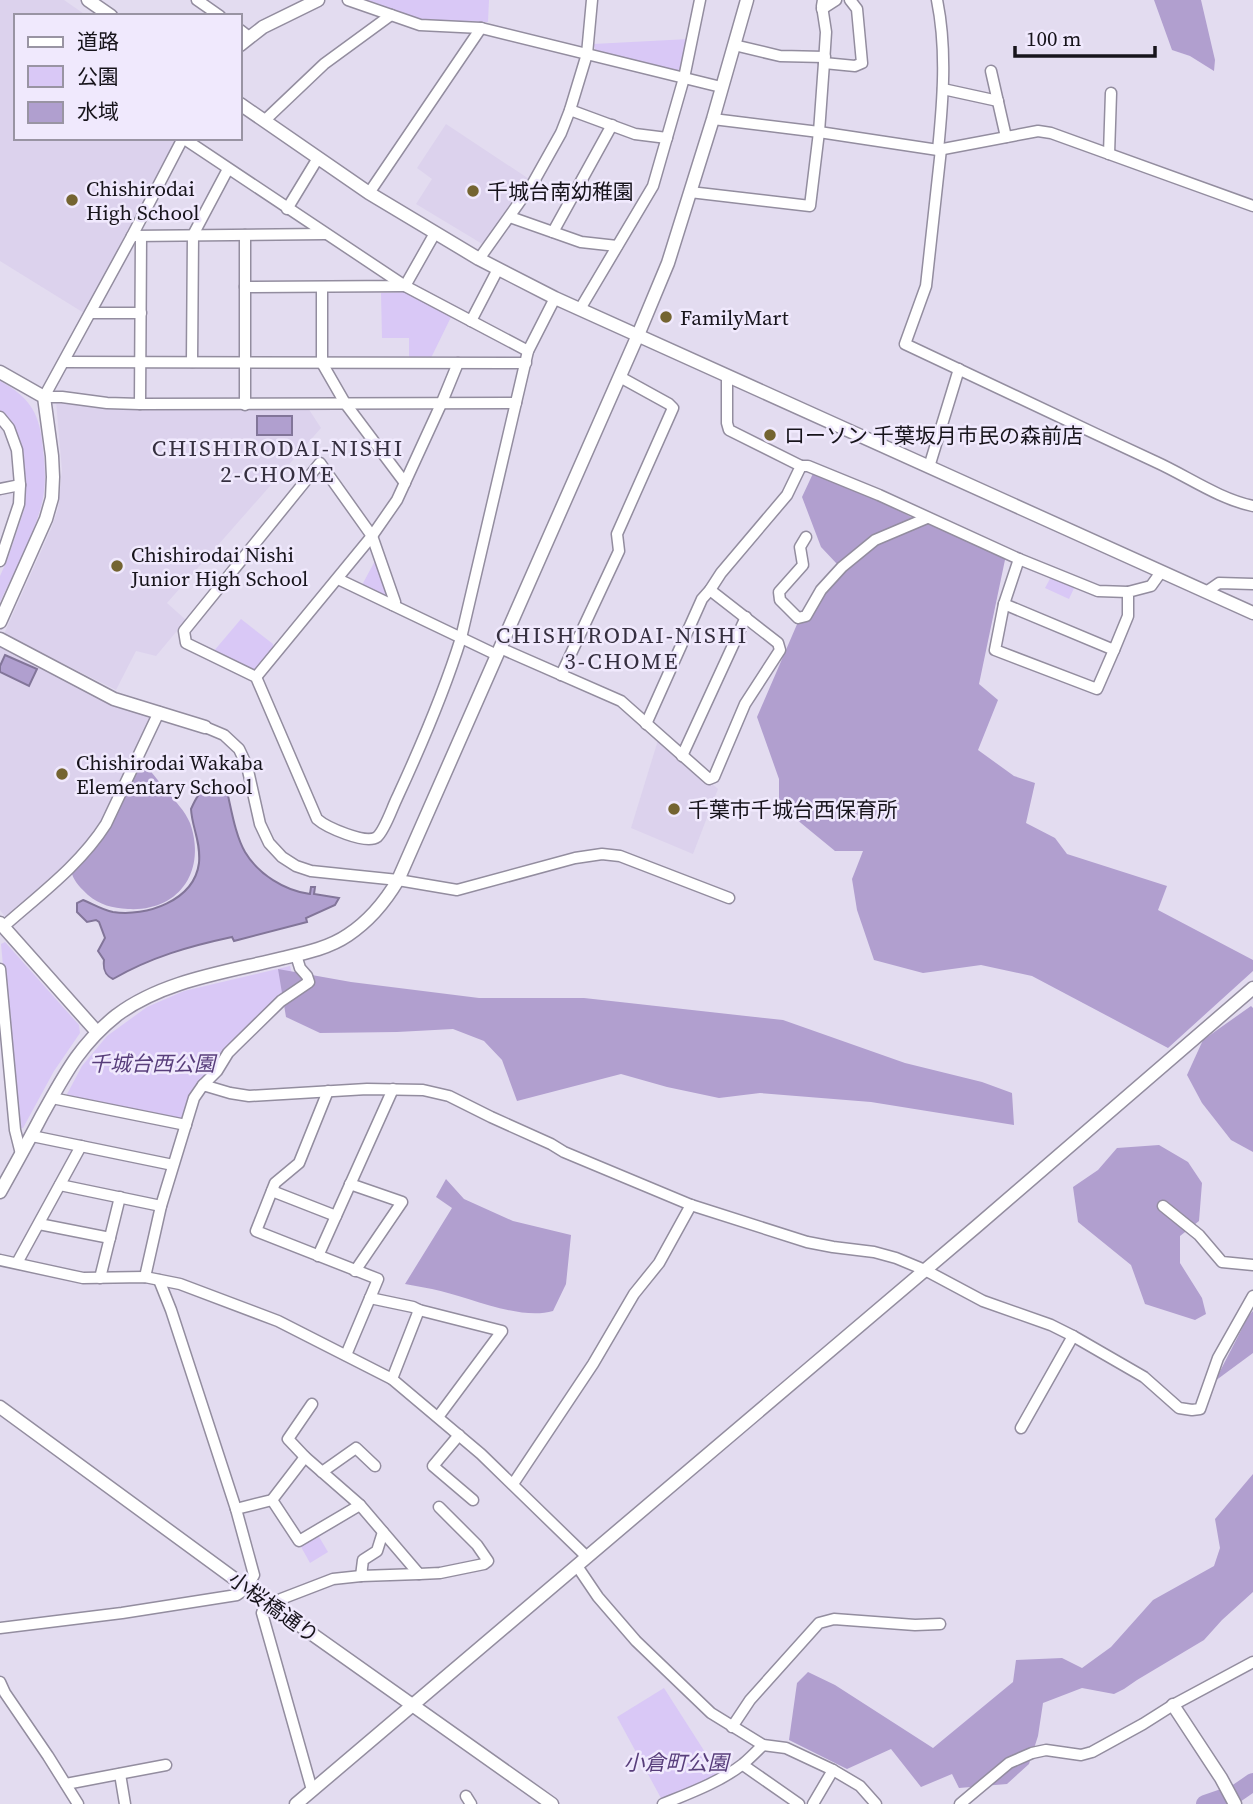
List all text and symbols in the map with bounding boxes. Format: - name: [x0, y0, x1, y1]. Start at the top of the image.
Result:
- legend: [14, 14, 242, 140]
- scale bar: [1015, 14, 1155, 58]
- text: 100 m: [1026, 24, 1081, 53]
- text: 道路: [77, 27, 119, 56]
- text: 公園: [77, 62, 119, 91]
- text: 水域: [77, 97, 119, 126]
- place label: Chishirodai High School: [86, 174, 199, 227]
- place label: 千城台南幼稚園: [487, 177, 634, 206]
- marker: 千城台南幼稚園: [465, 183, 481, 199]
- marker: Chishirodai High School: [64, 192, 80, 208]
- place label: FamilyMart: [680, 303, 789, 332]
- marker: FamilyMart: [658, 309, 674, 325]
- place label: ローソン 千葉坂月市民の森前店: [784, 421, 1083, 450]
- marker: ローソン 千葉坂月市民の森前店: [762, 427, 778, 443]
- district label: CHISHIRODAI-NISHI 2-CHOME: [152, 432, 404, 490]
- place label: Chishirodai Nishi Junior High School: [130, 540, 308, 593]
- marker: Chishirodai Nishi Junior High School: [109, 558, 125, 574]
- district label: CHISHIRODAI-NISHI 3-CHOME: [496, 619, 748, 677]
- place label: Chishirodai Wakaba Elementary School: [76, 748, 264, 801]
- marker: Chishirodai Wakaba Elementary School: [54, 766, 70, 782]
- place label: 千葉市千城台西保育所: [688, 795, 898, 824]
- marker: 千葉市千城台西保育所: [666, 801, 682, 817]
- park label: 千城台西公園: [89, 1049, 218, 1078]
- street label: 小桜橋通り: [223, 1564, 325, 1650]
- park label: 小倉町公園: [624, 1748, 731, 1777]

